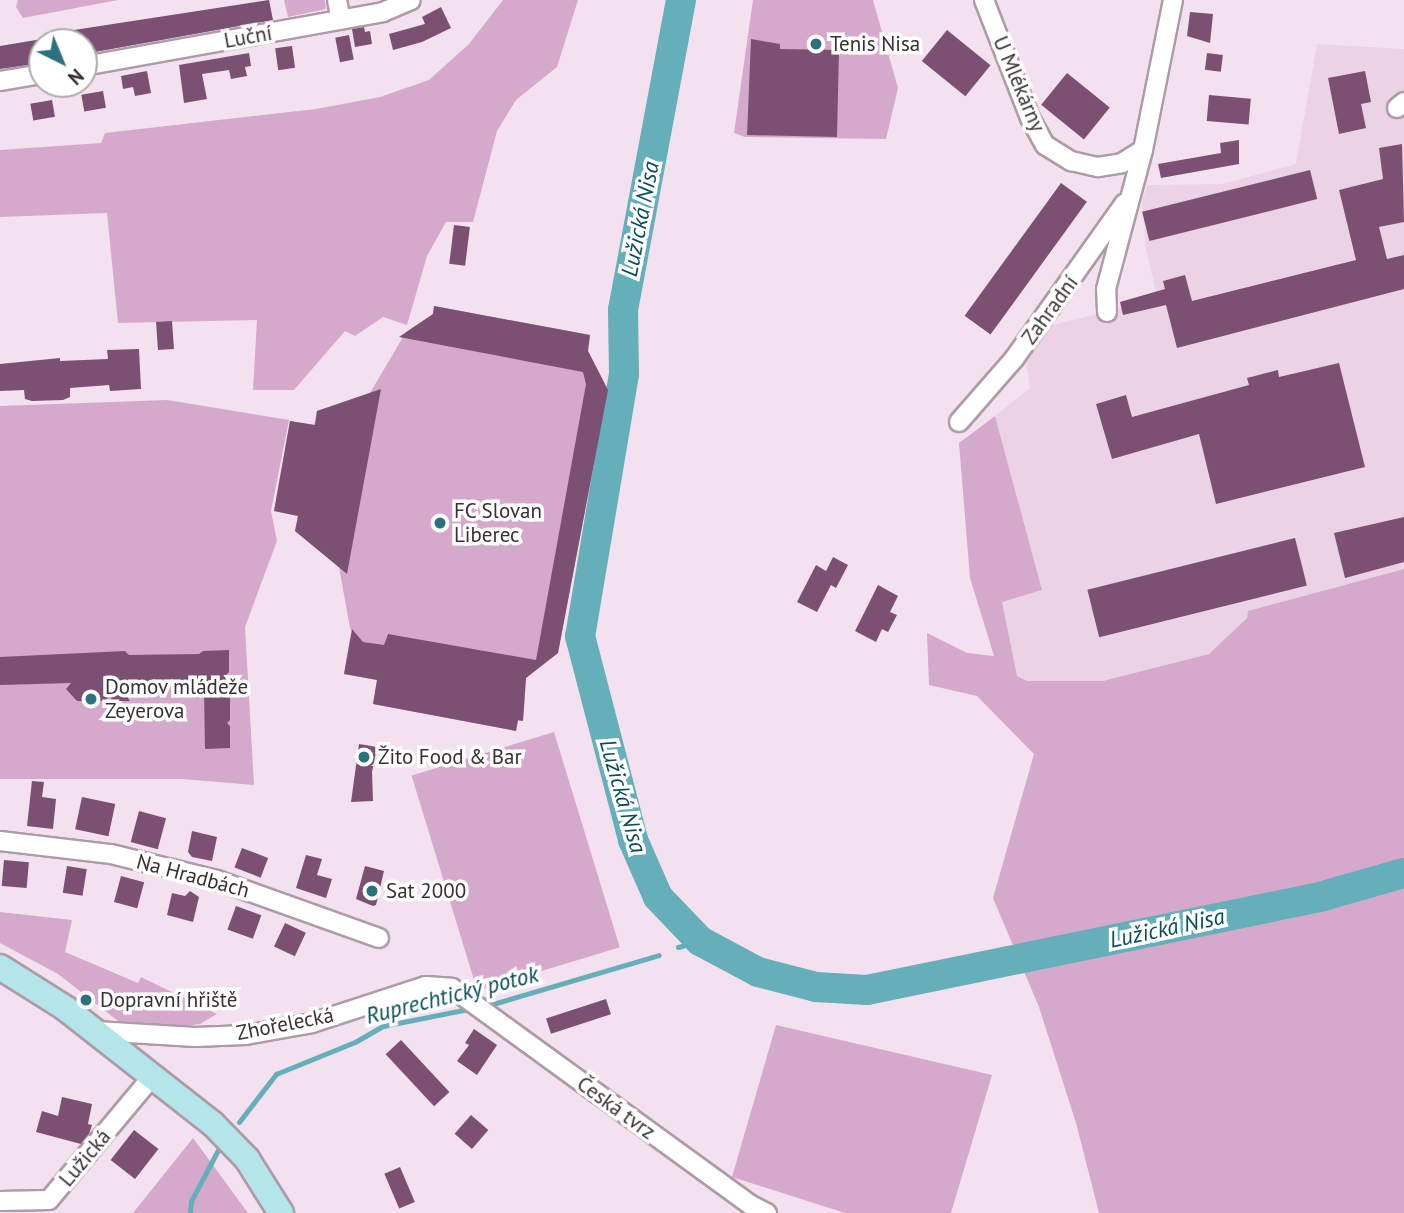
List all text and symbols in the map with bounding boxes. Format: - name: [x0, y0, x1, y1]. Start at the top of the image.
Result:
- street label: Luční: [222, 20, 274, 54]
- north arrow: [28, 28, 98, 98]
- place label: Tenis Nisa: [830, 31, 920, 57]
- street label: U Mlékárny: [988, 32, 1050, 136]
- marker: Tenis Nisa: [808, 36, 824, 52]
- text: N: [63, 64, 89, 90]
- water label: Lužická Nisa: [615, 159, 665, 279]
- street label: Zahradní: [1017, 271, 1083, 349]
- place label: FC Slovan Liberec: [454, 498, 543, 548]
- marker: FC Slovan Liberec: [432, 515, 448, 531]
- place label: Domov mládeže Zeyerova: [105, 674, 249, 724]
- marker: Domov mládeže Zeyerova: [83, 691, 99, 707]
- water label: Lužická Nisa: [594, 736, 652, 856]
- place label: Žito Food & Bar: [378, 744, 522, 770]
- marker: Žito Food & Bar: [356, 749, 372, 765]
- street label: Na Hradbách: [134, 849, 252, 903]
- place label: Sat 2000: [386, 878, 466, 904]
- marker: Sat 2000: [364, 883, 380, 899]
- water label: Lužická Nisa: [1107, 902, 1227, 954]
- water label: Ruprechtický potok: [363, 960, 541, 1030]
- place label: Dopravní hřiště: [100, 987, 237, 1013]
- marker: Dopravní hřiště: [78, 992, 94, 1008]
- street label: Zhořelecká: [234, 1002, 336, 1046]
- street label: Česká tvrz: [572, 1071, 660, 1145]
- street label: Lužická: [54, 1124, 116, 1192]

